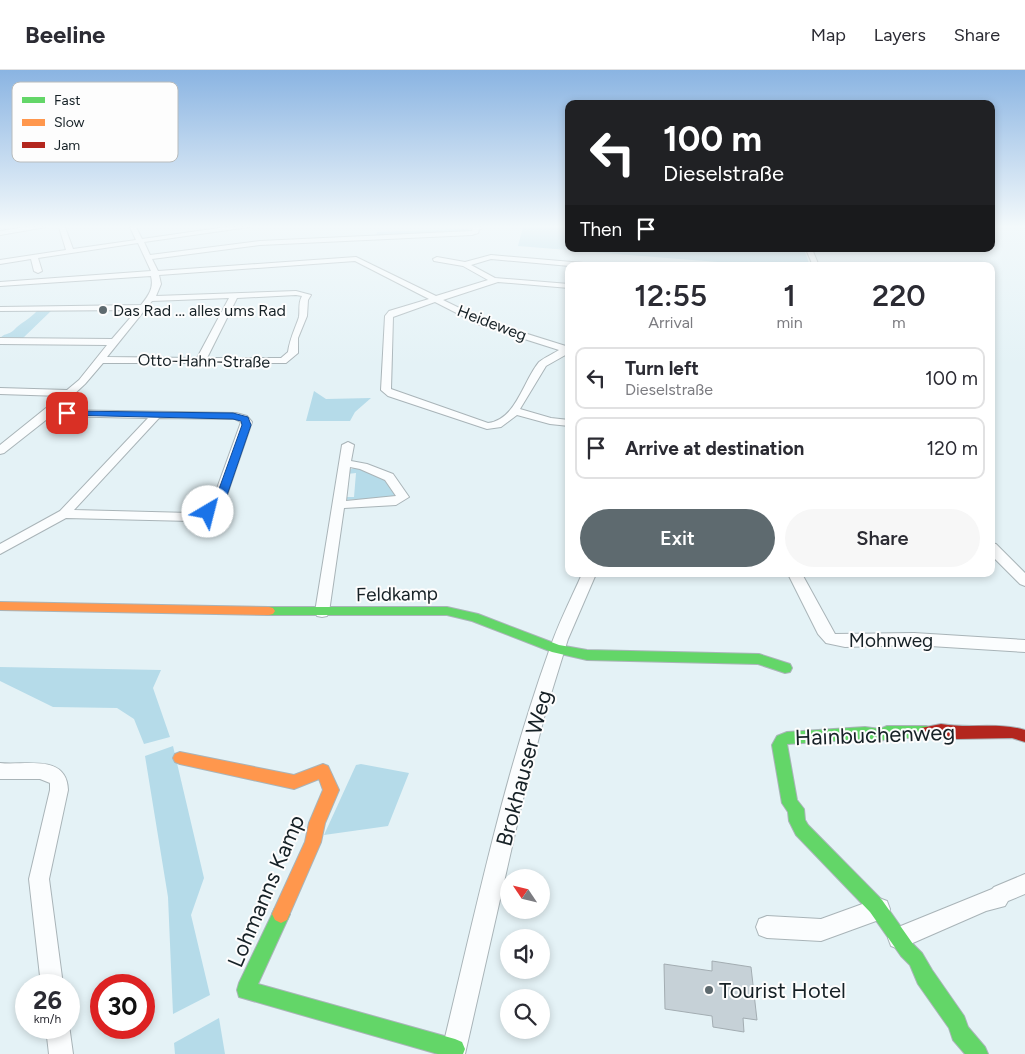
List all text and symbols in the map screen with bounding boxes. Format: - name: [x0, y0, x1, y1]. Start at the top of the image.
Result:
- text: Beeline: [25, 20, 105, 49]
- text: Map: [811, 24, 846, 46]
- text: Layers: [874, 24, 926, 46]
- text: Share: [954, 24, 1000, 46]
- legend: [12, 82, 178, 162]
- text: Fast: [54, 92, 80, 109]
- text: Slow: [54, 114, 85, 131]
- text: 100 m: [663, 118, 762, 160]
- icon: left: [580, 120, 645, 185]
- text: Jam: [54, 137, 80, 154]
- text: Dieselstraße: [663, 160, 784, 187]
- icon: arrive: [632, 215, 660, 243]
- text: Then: [580, 218, 622, 241]
- text: 12:55: [634, 277, 707, 314]
- text: 1: [783, 277, 796, 314]
- text: 220: [872, 277, 926, 314]
- place label: Das Rad ... alles ums Rad: [113, 301, 286, 320]
- street label: Heideweg: [455, 301, 529, 345]
- marker: Das Rad ... alles ums Rad: [97, 304, 109, 316]
- text: Arrival: [648, 313, 693, 332]
- text: min: [776, 313, 803, 332]
- text: m: [892, 313, 906, 332]
- street label: Otto-Hahn-Straße: [138, 350, 271, 372]
- text: Turn left: [625, 357, 699, 380]
- icon: left: [582, 364, 610, 392]
- text: 100 m: [925, 367, 978, 390]
- text: Dieselstraße: [625, 380, 713, 399]
- pin: [46, 392, 88, 434]
- icon: arrive: [53, 399, 81, 427]
- icon: arrive: [582, 434, 610, 462]
- text: Arrive at destination: [625, 437, 804, 460]
- text: 120 m: [926, 437, 978, 460]
- position arrow: [181, 485, 233, 537]
- button: Exit: [580, 509, 775, 567]
- button: Share: [785, 509, 980, 567]
- street label: Feldkamp: [356, 582, 438, 606]
- street label: Mohnweg: [849, 629, 933, 652]
- street label: Brokhauser Weg: [490, 687, 558, 849]
- street label: Hainbuchenweg: [794, 719, 956, 751]
- street label: Lohmanns Kamp: [222, 811, 310, 971]
- north arrow: [500, 869, 550, 919]
- map controls: [500, 869, 550, 1039]
- button: sound: [500, 929, 550, 979]
- speed limit sign: 30: [90, 974, 155, 1039]
- place label: Tourist Hotel: [719, 977, 846, 1004]
- marker: Tourist Hotel: [703, 984, 715, 996]
- text: 26: [33, 985, 62, 1015]
- button: search: [500, 989, 550, 1039]
- text: km/h: [34, 1012, 61, 1026]

